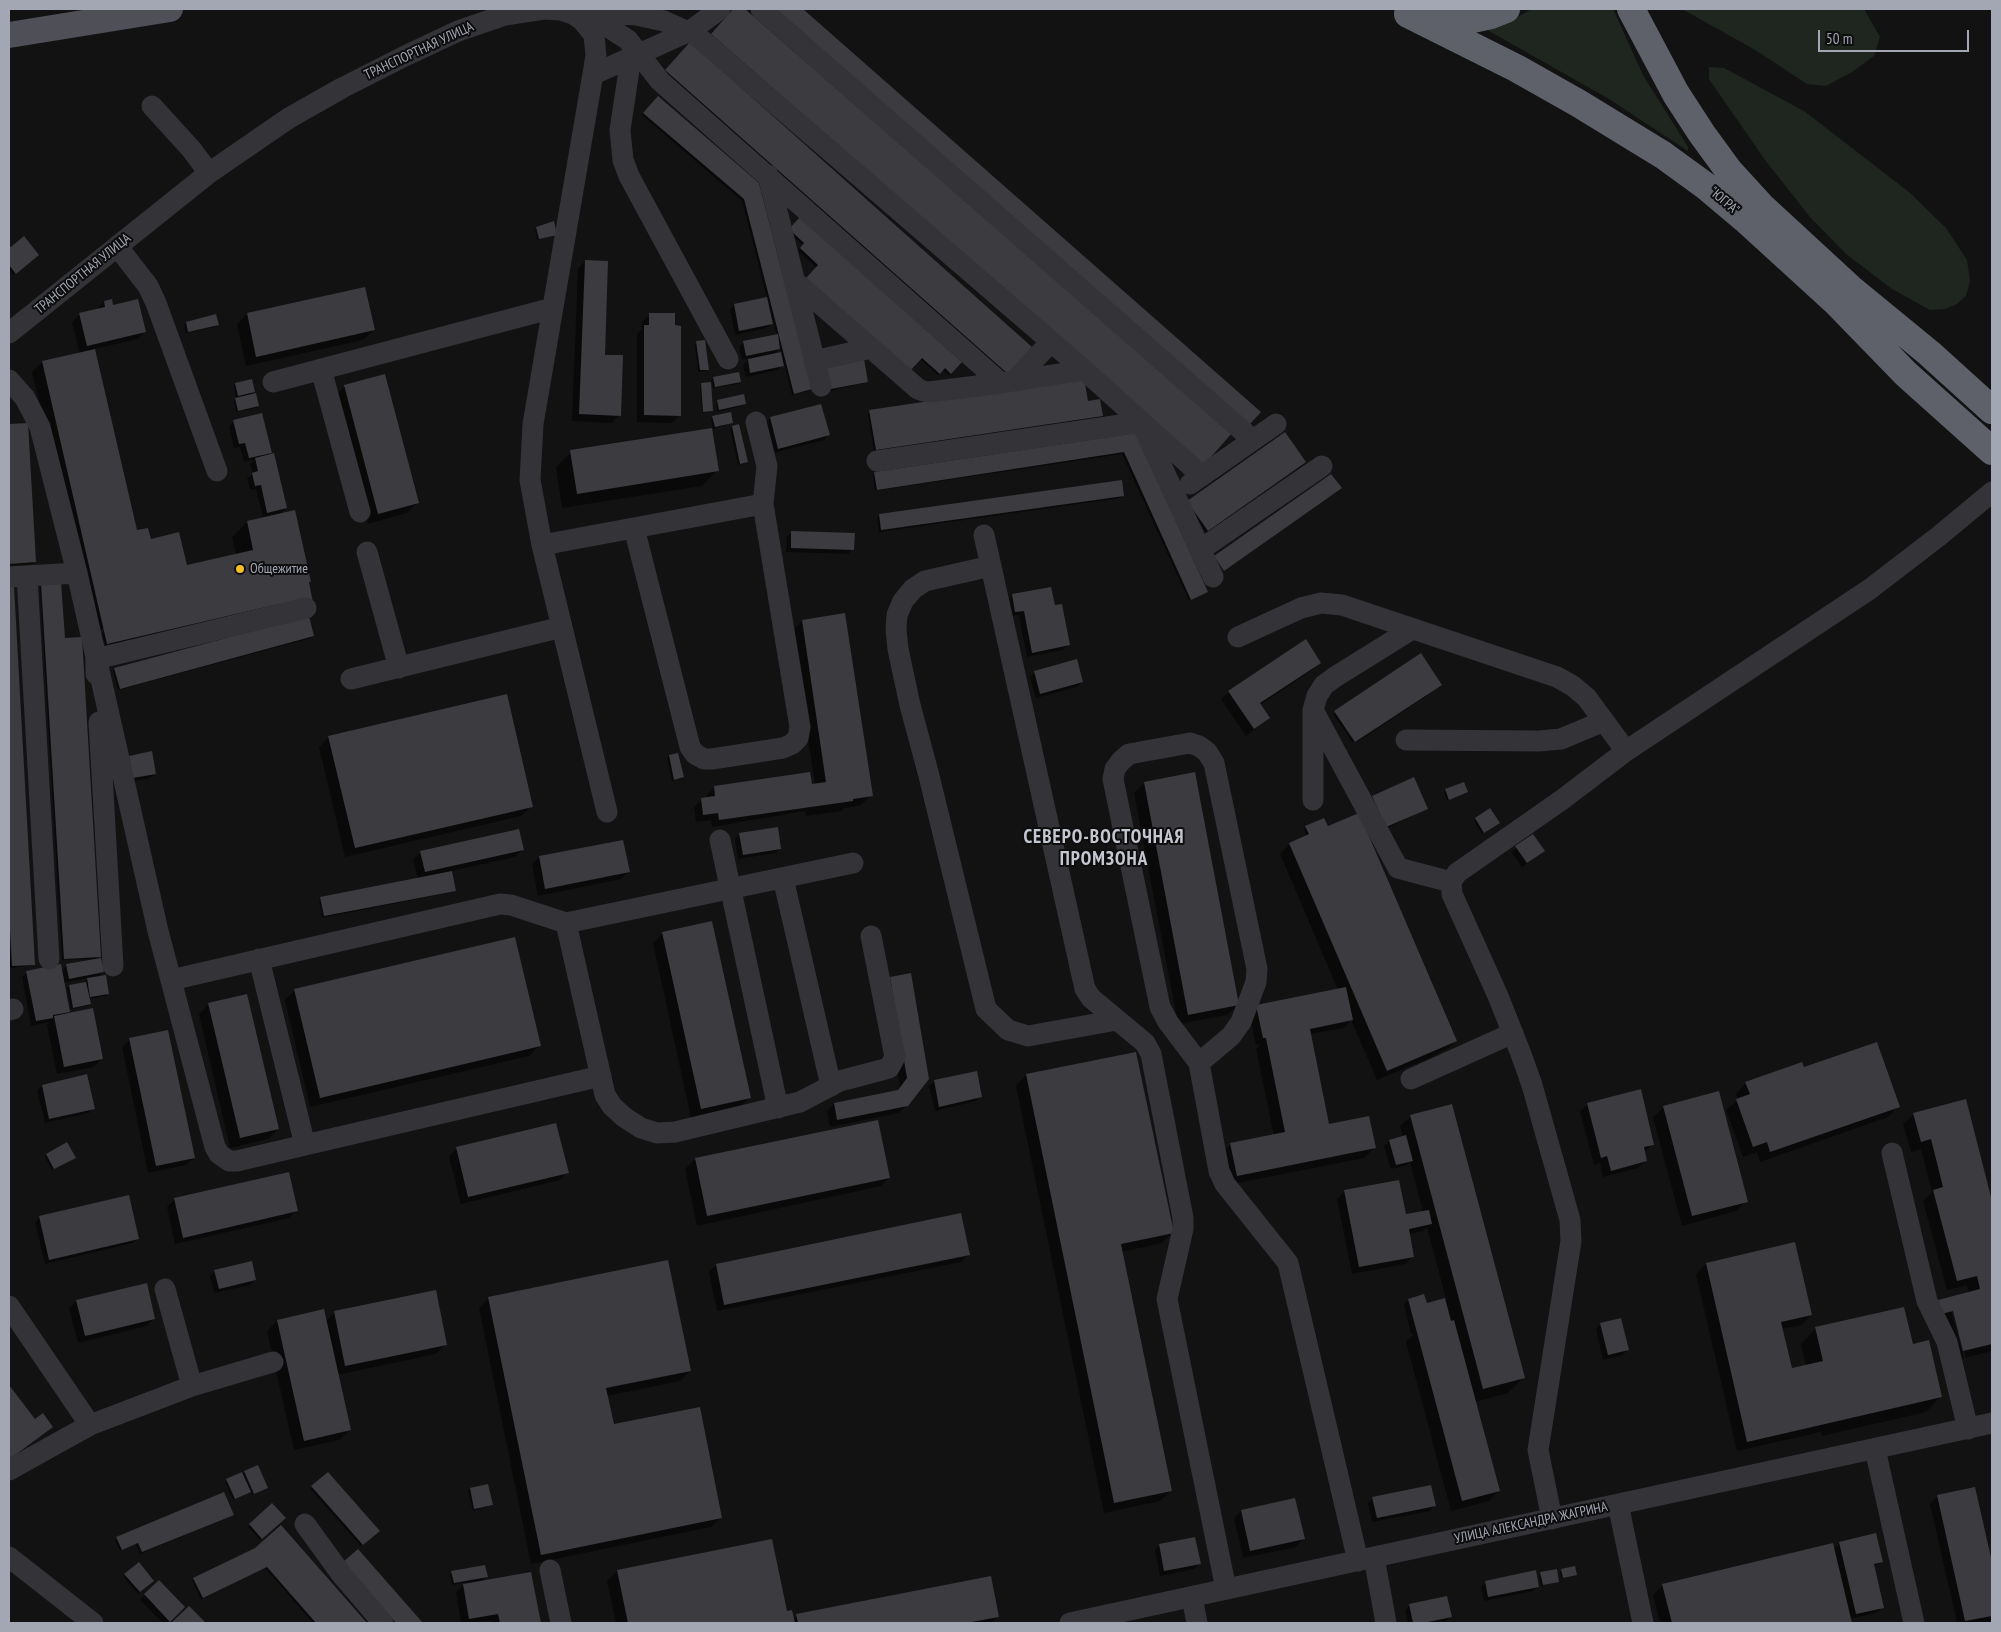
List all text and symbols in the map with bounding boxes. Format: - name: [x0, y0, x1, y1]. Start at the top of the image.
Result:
- street label: ТРАНСПОРТНАЯ УЛИЦА: [362, 18, 476, 84]
- scale bar: [1821, 20, 1972, 52]
- text: 50 m: [1826, 29, 1852, 48]
- street label: "ЮГРА": [1705, 184, 1743, 218]
- street label: ТРАНСПОРТНАЯ УЛИЦА: [32, 230, 134, 318]
- place label: Общежитие: [250, 561, 308, 577]
- marker: Общежитие: [234, 563, 246, 575]
- district label: СЕВЕРО-ВОСТОЧНАЯ ПРОМЗОНА: [1021, 827, 1187, 871]
- street label: УЛИЦА АЛЕКСАНДРА ЖАГРИНА: [1453, 1499, 1609, 1547]

